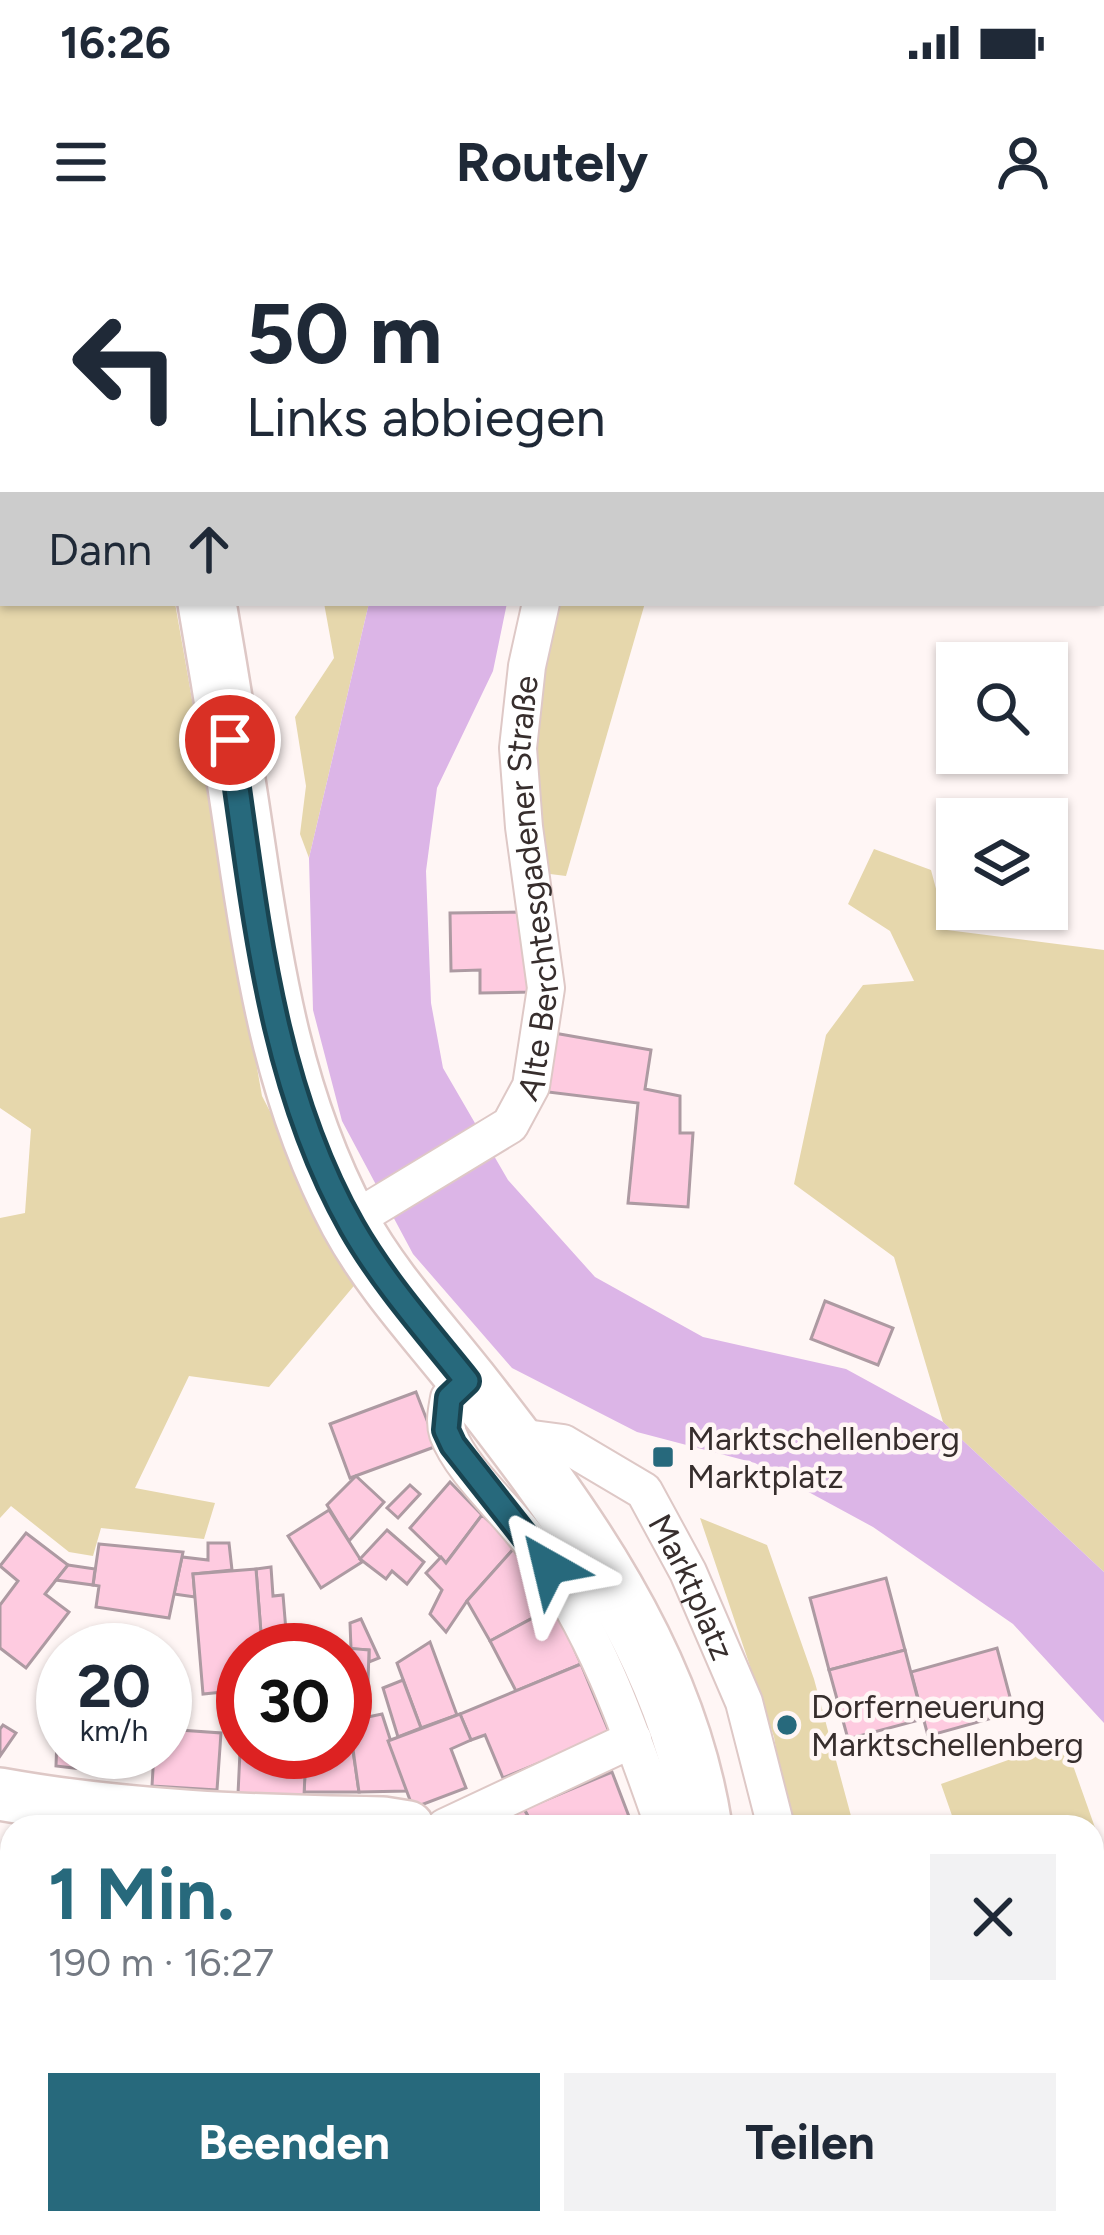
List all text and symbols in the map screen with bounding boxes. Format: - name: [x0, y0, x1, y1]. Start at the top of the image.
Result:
- text: 16:26: [60, 15, 171, 69]
- icon: menu: [48, 129, 114, 195]
- icon: person: [990, 129, 1056, 195]
- text: Routely: [456, 130, 648, 195]
- text: 50 m: [246, 283, 442, 384]
- icon: left: [48, 288, 204, 444]
- text: Links abbiegen: [246, 385, 606, 450]
- icon: ahead: [176, 516, 242, 582]
- text: Dann: [48, 522, 152, 576]
- map controls: [936, 642, 1068, 930]
- button: search: [936, 642, 1068, 774]
- street label: Alte Berchtesgadener Straße: [499, 673, 567, 1107]
- pin: [179, 689, 281, 791]
- icon: arrive: [197, 707, 263, 773]
- button: layers: [936, 798, 1068, 930]
- place label: Marktschellenberg Marktplatz: [687, 1419, 960, 1496]
- marker: Marktschellenberg Marktplatz: [650, 1444, 676, 1470]
- position arrow: [486, 1504, 612, 1630]
- street label: Marktplatz: [640, 1507, 742, 1666]
- speed limit sign: 30: [216, 1623, 372, 1779]
- text: 20: [77, 1650, 151, 1722]
- place label: Dorferneuerung Marktschellenberg: [811, 1687, 1084, 1764]
- text: km/h: [80, 1712, 148, 1749]
- marker: Dorferneuerung Marktschellenberg: [774, 1712, 800, 1738]
- text: 1 Min.: [48, 1851, 235, 1937]
- button: close: [930, 1854, 1056, 1980]
- text: 190 m · 16:27: [48, 1939, 274, 1986]
- button: Beenden: [48, 2073, 540, 2211]
- button: Teilen: [564, 2073, 1056, 2211]

